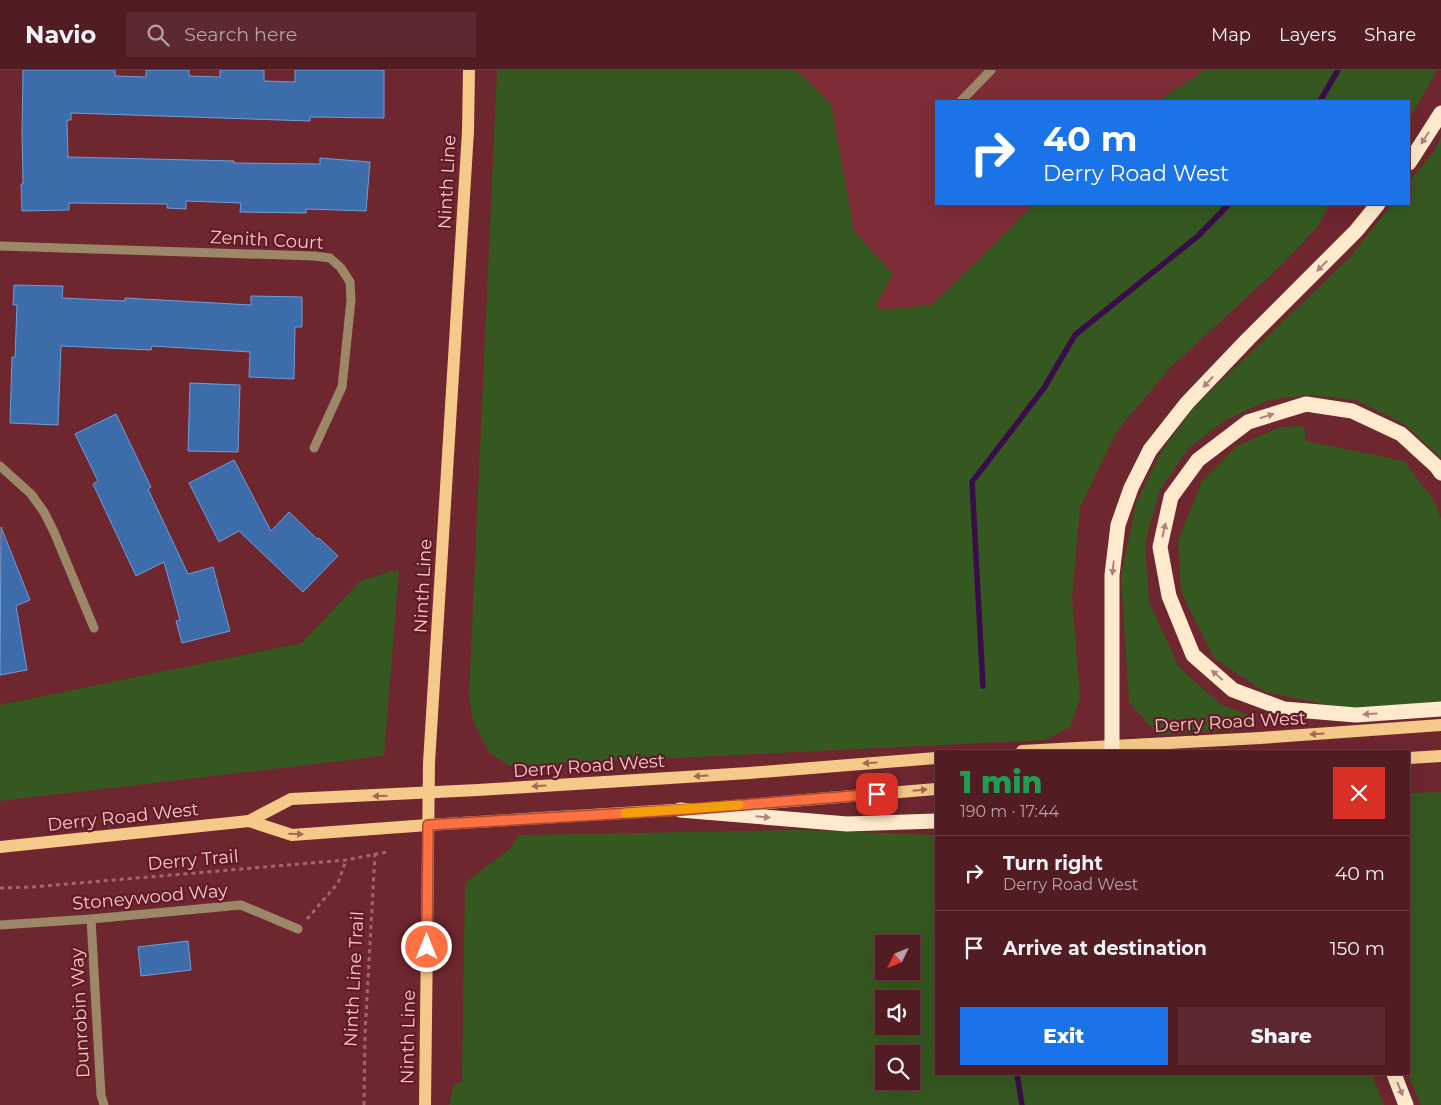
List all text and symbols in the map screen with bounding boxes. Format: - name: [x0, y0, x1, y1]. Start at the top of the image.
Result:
- search box: [126, 12, 476, 57]
- text: Navio: [25, 20, 96, 49]
- icon: search: [144, 21, 172, 49]
- text: Search here: [184, 23, 297, 46]
- text: Map: [1211, 24, 1251, 46]
- text: Layers: [1279, 24, 1336, 46]
- text: Share: [1364, 24, 1416, 46]
- text: 40 m: [1043, 117, 1138, 160]
- icon: right: [960, 120, 1025, 185]
- one-way arrow: [1420, 131, 1430, 145]
- street label: Ninth Line: [434, 134, 460, 230]
- text: Derry Road West: [1043, 160, 1229, 187]
- street label: Zenith Court: [210, 226, 324, 254]
- one-way arrow: [1316, 260, 1328, 272]
- one-way arrow: [1202, 375, 1214, 387]
- one-way arrow: [1260, 411, 1275, 419]
- one-way arrow: [1160, 522, 1168, 537]
- street label: Ninth Line: [410, 538, 436, 634]
- one-way arrow: [1109, 561, 1117, 577]
- one-way arrow: [1210, 670, 1223, 681]
- street label: Derry Road West: [1153, 707, 1307, 737]
- one-way arrow: [1362, 710, 1378, 718]
- one-way arrow: [1309, 730, 1325, 738]
- street label: Derry Road West: [512, 750, 666, 782]
- one-way arrow: [862, 759, 878, 767]
- text: 1 min: [960, 764, 1043, 801]
- button: close: [1333, 767, 1385, 819]
- one-way arrow: [692, 772, 708, 780]
- pin: [856, 773, 898, 815]
- icon: arrive: [863, 780, 891, 808]
- one-way arrow: [530, 783, 546, 791]
- one-way arrow: [912, 786, 928, 794]
- one-way arrow: [371, 792, 387, 800]
- street label: Derry Road West: [46, 798, 200, 836]
- text: 190 m · 17:44: [960, 802, 1059, 821]
- one-way arrow: [755, 813, 771, 821]
- one-way arrow: [288, 830, 304, 838]
- street label: Derry Trail: [147, 845, 239, 875]
- text: Turn right: [1003, 852, 1103, 875]
- icon: right: [960, 859, 988, 887]
- text: 40 m: [1335, 862, 1385, 885]
- text: Derry Road West: [1003, 875, 1138, 894]
- street label: Stoneywood Way: [71, 879, 229, 915]
- street label: Ninth Line Trail: [339, 911, 369, 1047]
- position arrow: [400, 920, 452, 972]
- icon: arrive: [960, 934, 988, 962]
- north arrow: [875, 935, 920, 980]
- map controls: [875, 935, 920, 1090]
- text: Arrive at destination: [1003, 937, 1207, 960]
- text: 150 m: [1330, 937, 1385, 960]
- street label: Dunrobin Way: [66, 947, 94, 1079]
- street label: Ninth Line: [396, 990, 420, 1084]
- button: sound: [875, 990, 920, 1035]
- button: Exit: [960, 1007, 1168, 1065]
- button: Share: [1178, 1007, 1385, 1065]
- button: search: [875, 1045, 920, 1090]
- one-way arrow: [1396, 1082, 1404, 1097]

